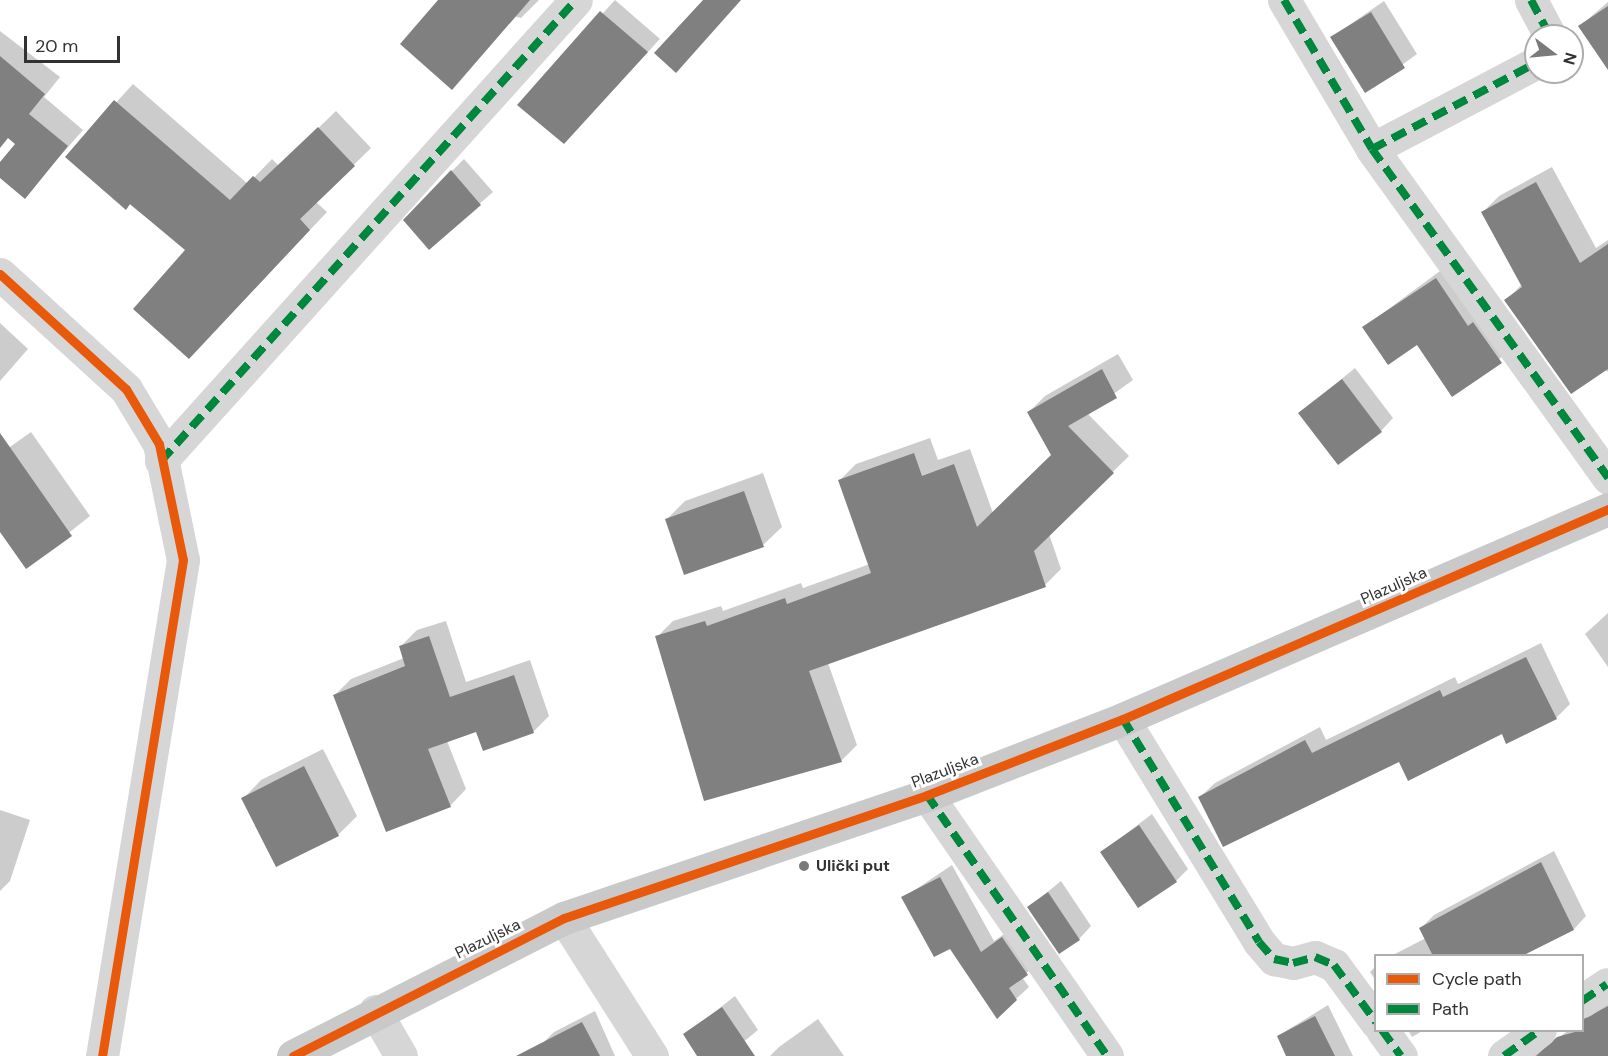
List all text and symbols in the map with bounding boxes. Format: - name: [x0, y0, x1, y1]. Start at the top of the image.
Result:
- scale bar: [27, 24, 123, 62]
- north arrow: [1524, 24, 1584, 84]
- text: 20 m: [35, 34, 78, 58]
- text: N: [1558, 50, 1582, 67]
- street label: Plazuljska: [1358, 563, 1430, 609]
- street label: Plazuljska: [909, 749, 981, 793]
- place label: Ulički put: [816, 856, 890, 876]
- marker: Ulički put: [797, 859, 811, 873]
- street label: Plazuljska: [452, 915, 524, 963]
- legend: [1374, 954, 1584, 1032]
- text: Cycle path: [1432, 967, 1522, 991]
- text: Path: [1432, 997, 1469, 1021]

